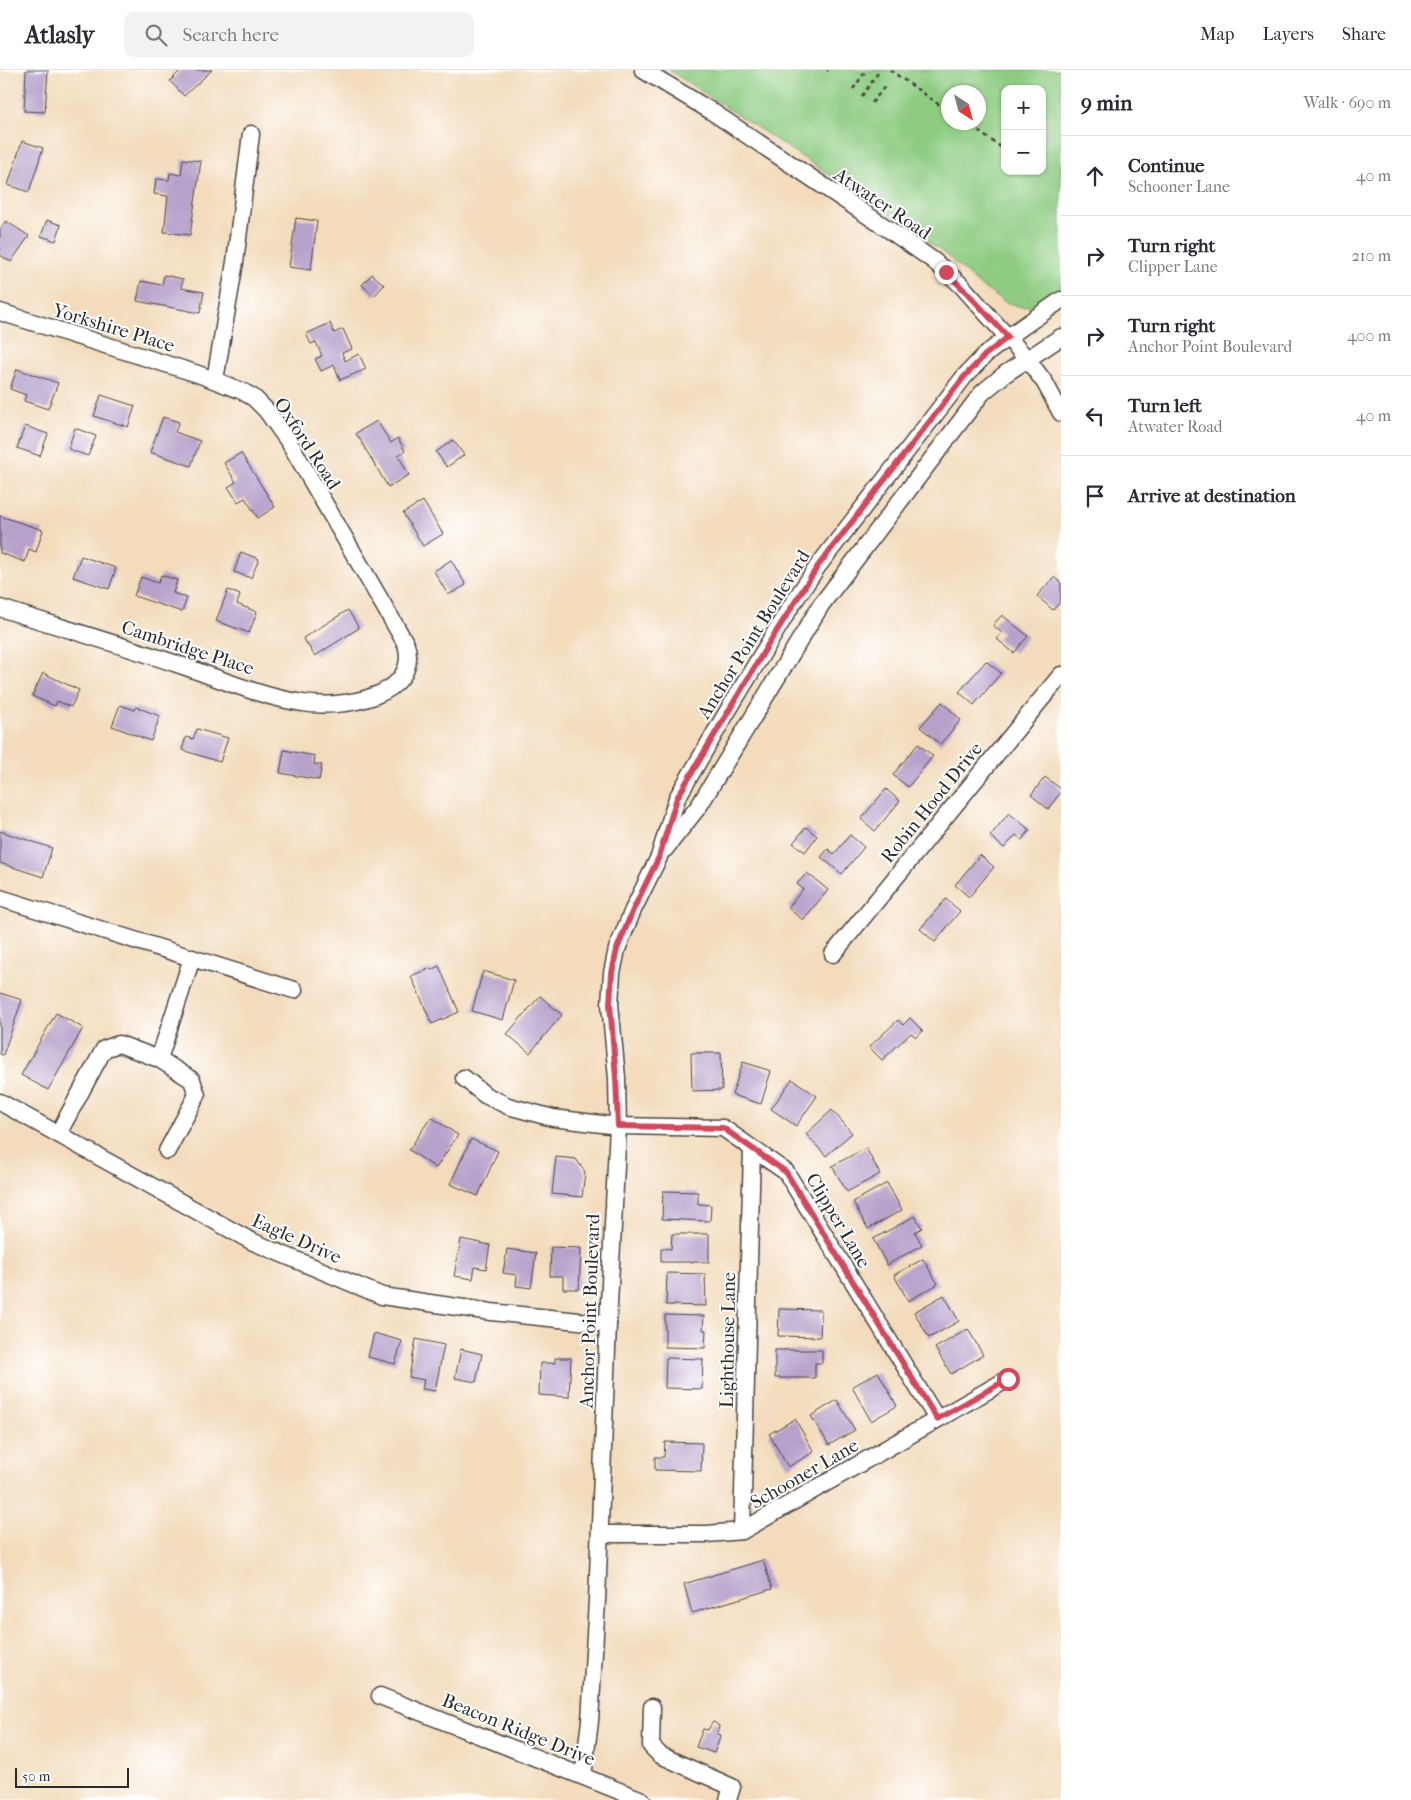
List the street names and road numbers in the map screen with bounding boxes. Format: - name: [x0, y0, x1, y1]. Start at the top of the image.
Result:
- street label: Atwater Road: [829, 163, 936, 245]
- street label: Yorkshire Place: [49, 299, 177, 357]
- street label: Oxford Road: [269, 394, 345, 494]
- street label: Anchor Point Boulevard: [692, 546, 815, 724]
- street label: Cambridge Place: [119, 616, 257, 680]
- street label: Robin Hood Drive: [876, 738, 987, 867]
- street label: Clipper Lane: [801, 1169, 875, 1272]
- street label: Eagle Drive: [248, 1209, 345, 1268]
- street label: Anchor Point Boulevard: [576, 1213, 604, 1410]
- street label: Lighthouse Lane: [716, 1272, 740, 1408]
- street label: Schooner Lane: [747, 1434, 862, 1514]
- street label: Beacon Ridge Drive: [439, 1689, 598, 1771]

